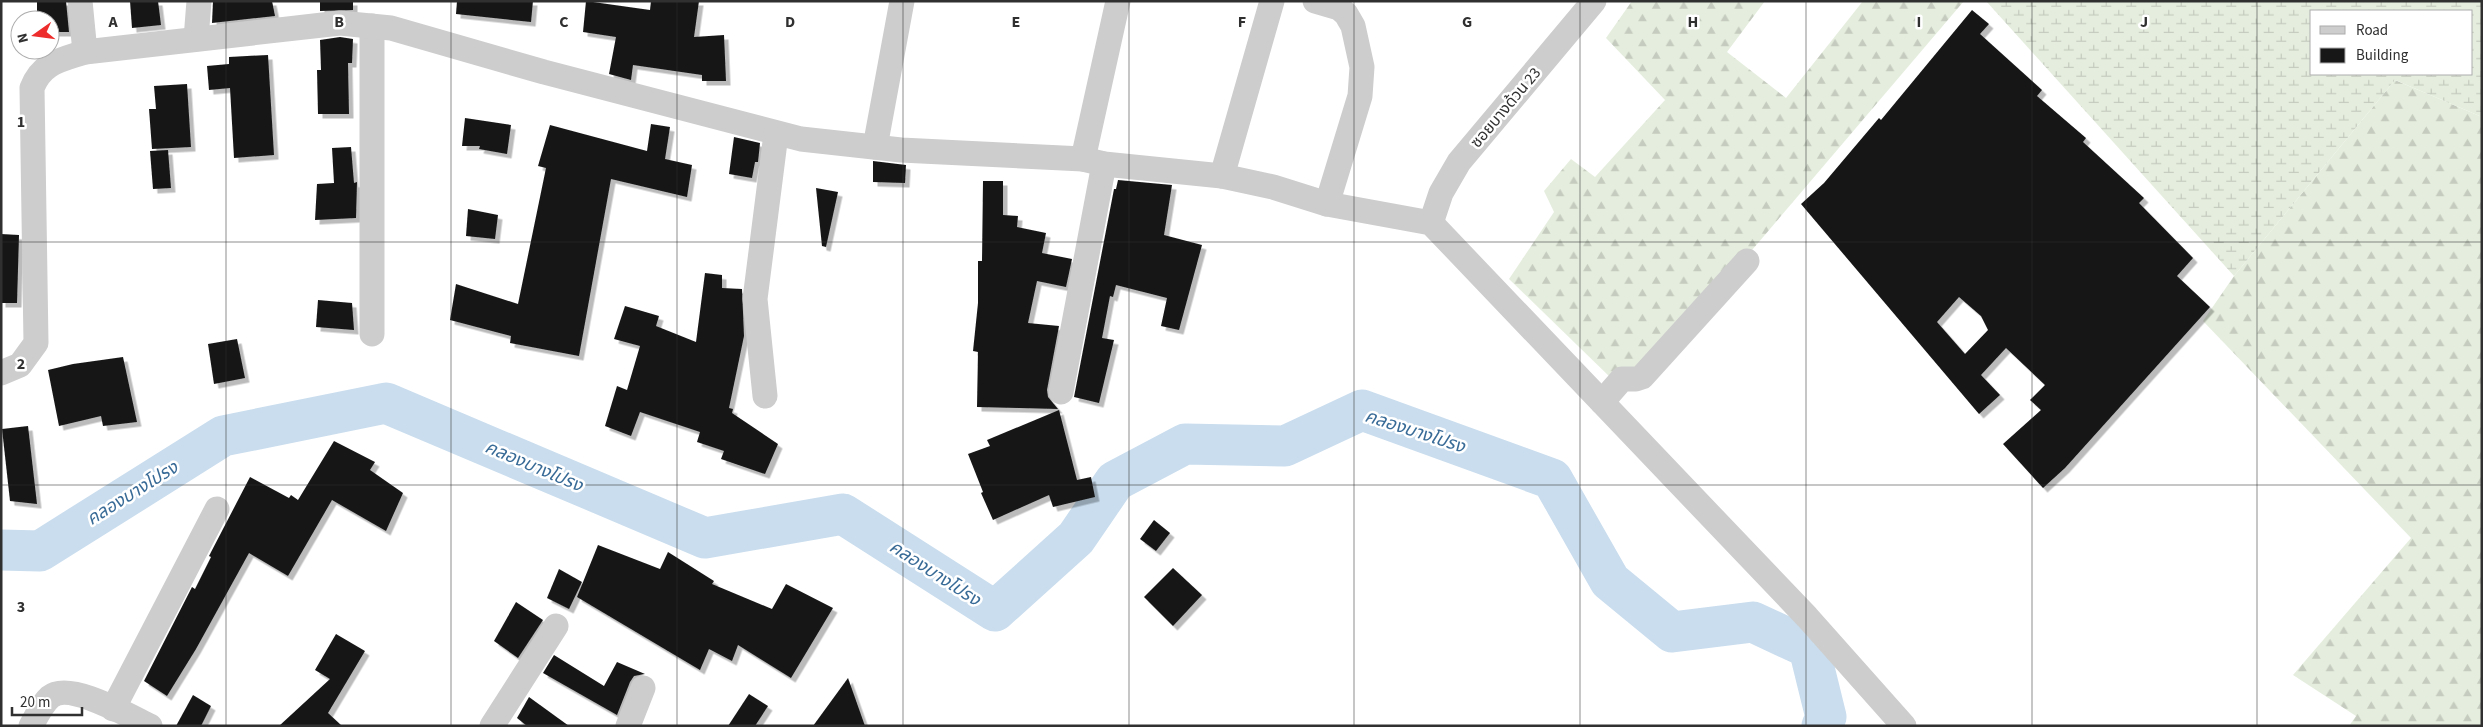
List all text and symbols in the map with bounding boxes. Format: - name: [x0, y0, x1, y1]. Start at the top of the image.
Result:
- north arrow: [10, 10, 60, 60]
- legend: [2310, 10, 2473, 75]
- text: A: [107, 11, 118, 33]
- text: B: [334, 11, 344, 33]
- text: C: [559, 11, 569, 33]
- text: D: [785, 11, 795, 33]
- text: E: [1012, 11, 1020, 33]
- text: F: [1238, 11, 1246, 33]
- text: G: [1462, 11, 1472, 33]
- text: H: [1688, 11, 1698, 33]
- text: I: [1917, 11, 1921, 33]
- text: J: [2140, 11, 2148, 33]
- text: Road: [2356, 20, 2388, 41]
- text: N: [13, 31, 34, 45]
- text: Building: [2356, 45, 2409, 66]
- street label: ซอยบางด้วน 23: [1466, 63, 1546, 153]
- text: 1: [17, 111, 25, 133]
- text: 2: [17, 353, 25, 375]
- water label: คลองบางโปรง: [1362, 404, 1469, 460]
- water label: คลองบางโปรง: [481, 435, 588, 499]
- water label: คลองบางโปรง: [82, 455, 184, 532]
- water label: คลองบางโปรง: [884, 535, 986, 613]
- text: 3: [17, 596, 25, 618]
- scale bar: [12, 684, 82, 716]
- text: 20 m: [20, 692, 50, 713]

